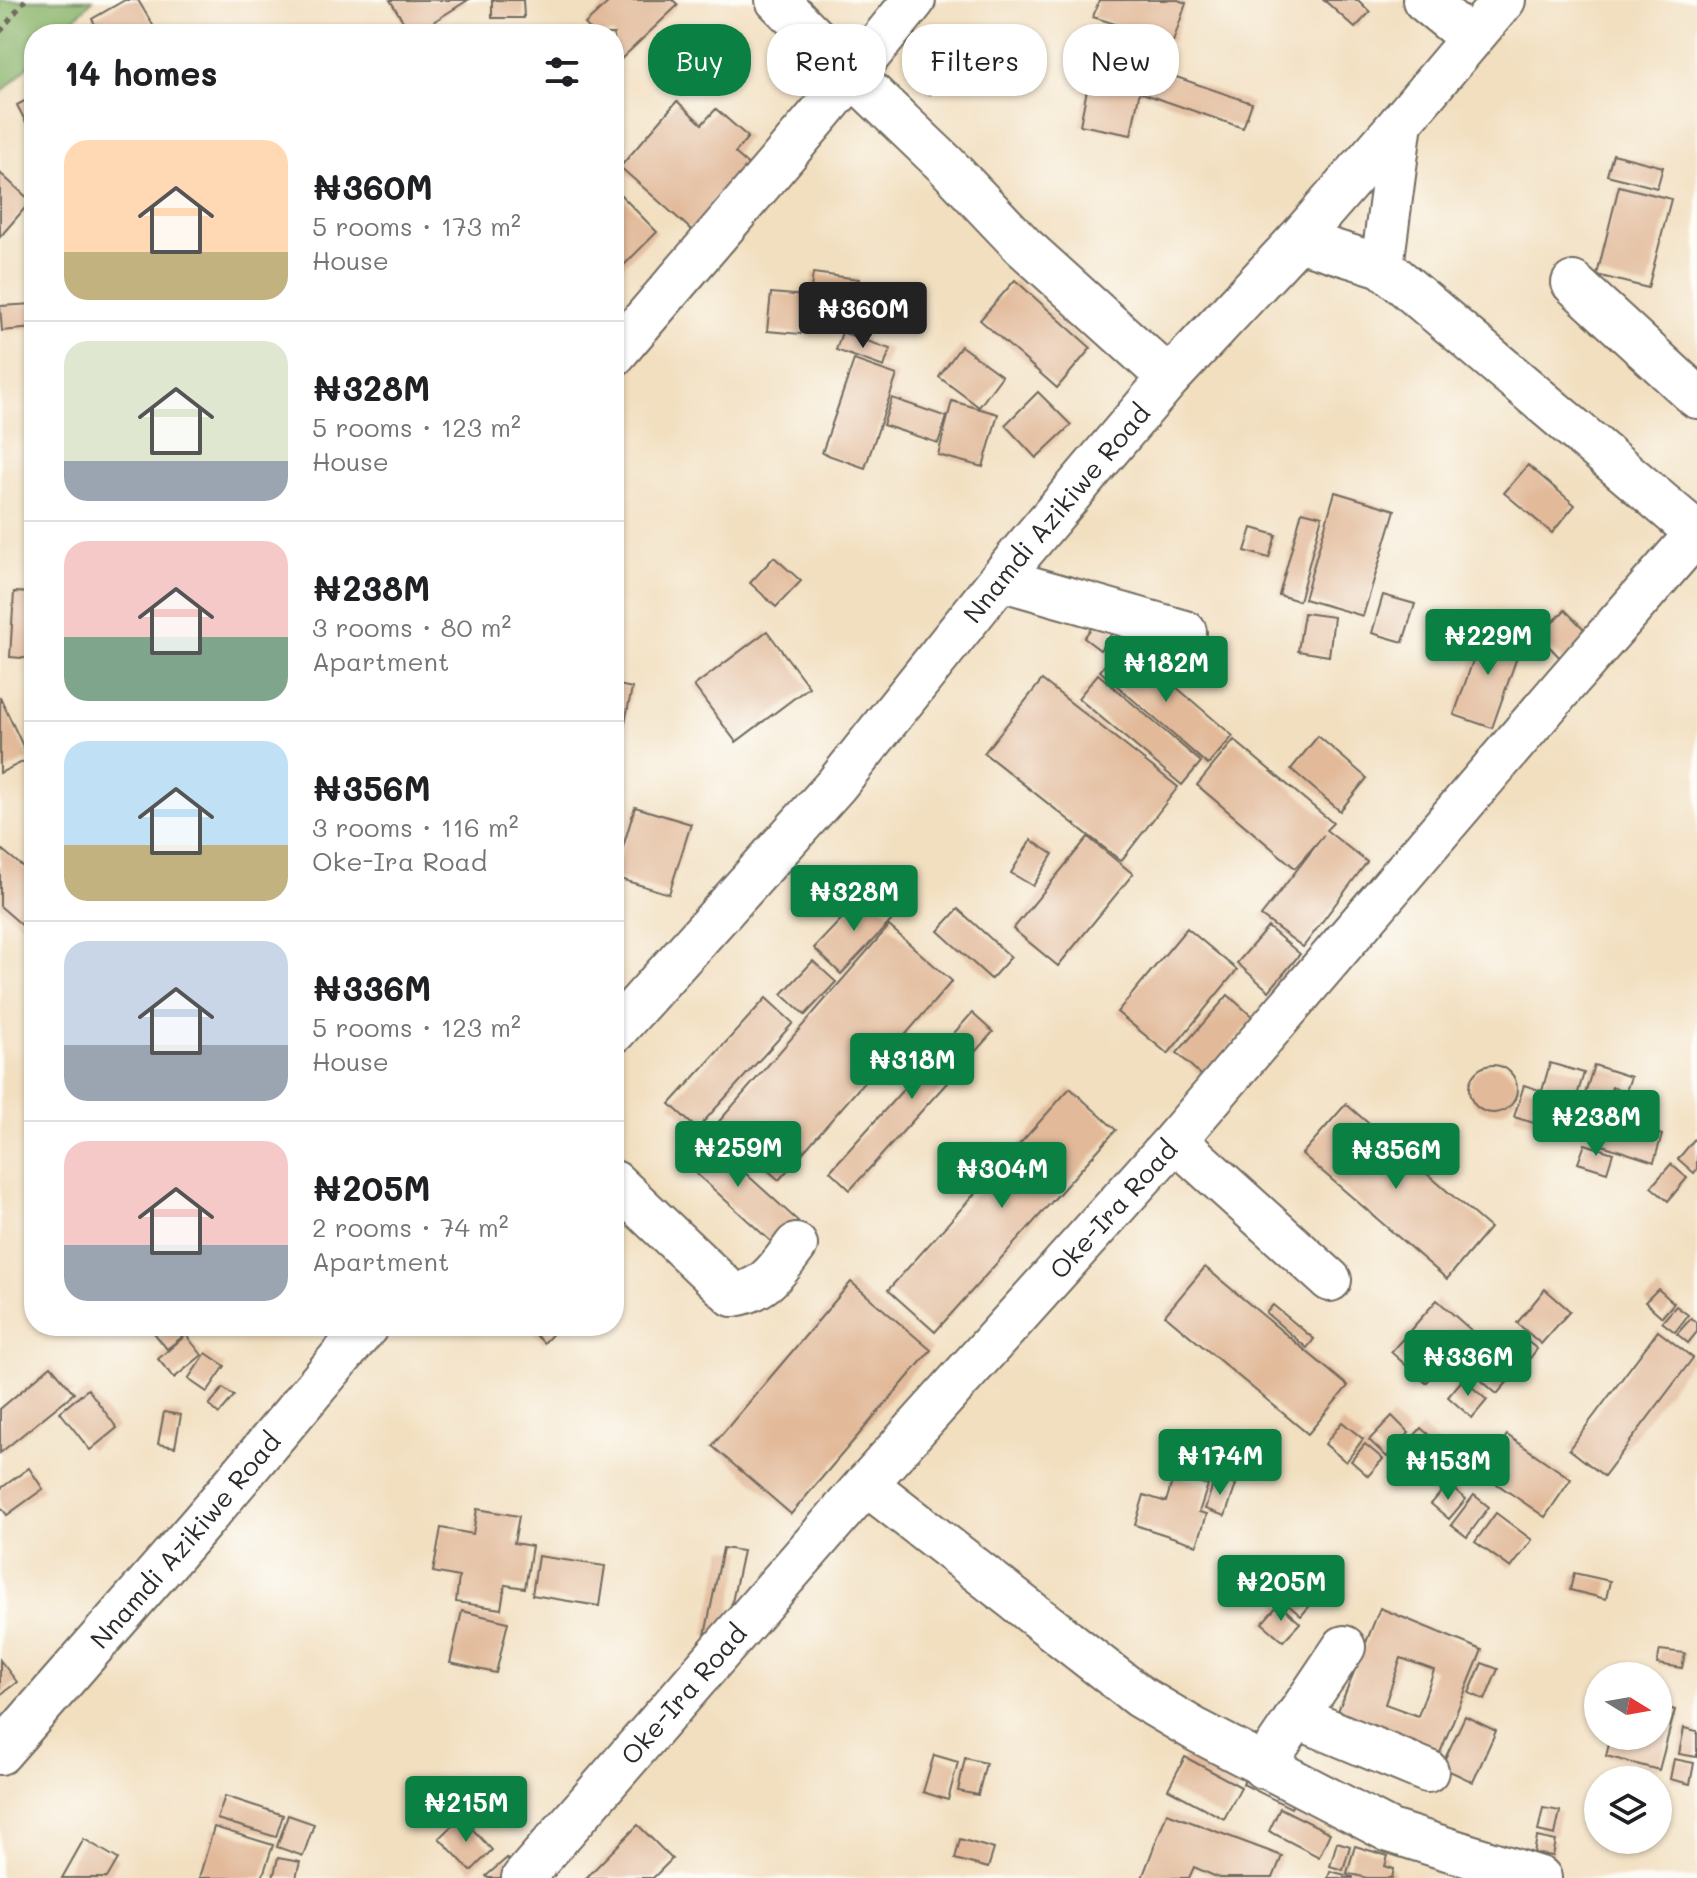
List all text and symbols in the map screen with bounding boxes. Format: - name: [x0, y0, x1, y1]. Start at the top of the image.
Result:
- chip: Buy: [648, 24, 751, 96]
- chip: Rent: [767, 24, 886, 96]
- chip: Filters: [902, 24, 1047, 96]
- chip: New: [1063, 24, 1179, 96]
- text: 14 homes: [64, 50, 218, 95]
- icon: filters: [540, 50, 584, 94]
- text: ₦360M: [312, 164, 433, 209]
- icon: home: [128, 172, 224, 268]
- text: 5 rooms · 173 m²: [312, 209, 521, 243]
- text: House: [312, 243, 389, 277]
- pin: ₦360M: [807, 282, 919, 350]
- text: ₦360M: [817, 291, 909, 325]
- text: ₦328M: [312, 365, 431, 410]
- icon: home: [128, 373, 224, 469]
- street label: Nnamdi Azikiwe Road: [955, 396, 1157, 630]
- text: 5 rooms · 123 m²: [312, 410, 521, 444]
- text: House: [312, 444, 389, 478]
- text: ₦238M: [312, 565, 431, 610]
- icon: home: [128, 573, 224, 669]
- pin: ₦229M: [1432, 609, 1544, 677]
- text: 3 rooms · 80 m²: [312, 610, 511, 644]
- text: ₦229M: [1443, 618, 1533, 652]
- pin: ₦182M: [1110, 636, 1222, 704]
- text: Apartment: [312, 644, 449, 678]
- text: ₦182M: [1123, 645, 1209, 679]
- text: ₦356M: [312, 765, 431, 810]
- icon: home: [128, 773, 224, 869]
- text: 3 rooms · 116 m²: [312, 810, 519, 844]
- text: Oke-Ira Road: [312, 844, 487, 878]
- pin: ₦328M: [798, 865, 910, 933]
- text: ₦328M: [809, 874, 899, 908]
- text: ₦336M: [312, 965, 431, 1010]
- icon: home: [128, 973, 224, 1069]
- text: 5 rooms · 123 m²: [312, 1010, 521, 1044]
- pin: ₦318M: [856, 1033, 968, 1101]
- text: ₦318M: [868, 1042, 956, 1076]
- text: House: [312, 1044, 389, 1078]
- pin: ₦238M: [1540, 1090, 1652, 1158]
- text: ₦238M: [1551, 1099, 1641, 1133]
- pin: ₦259M: [682, 1121, 794, 1189]
- pin: ₦356M: [1340, 1123, 1452, 1191]
- text: ₦259M: [693, 1130, 783, 1164]
- street label: Oke-Ira Road: [1042, 1132, 1184, 1286]
- text: ₦356M: [1351, 1132, 1441, 1166]
- pin: ₦304M: [946, 1142, 1058, 1210]
- text: ₦304M: [955, 1151, 1049, 1185]
- text: ₦205M: [312, 1165, 431, 1210]
- icon: home: [128, 1173, 224, 1269]
- text: 2 rooms · 74 m²: [312, 1210, 509, 1244]
- text: Apartment: [312, 1244, 449, 1278]
- pin: ₦336M: [1412, 1330, 1524, 1398]
- text: ₦336M: [1422, 1339, 1514, 1373]
- street label: Nnamdi Azikiwe Road: [82, 1425, 287, 1655]
- pin: ₦174M: [1164, 1429, 1276, 1497]
- pin: ₦153M: [1392, 1434, 1504, 1502]
- text: ₦174M: [1177, 1438, 1263, 1472]
- text: ₦153M: [1405, 1443, 1491, 1477]
- pin: ₦205M: [1225, 1555, 1337, 1623]
- text: ₦205M: [1236, 1564, 1326, 1598]
- street label: Oke-Ira Road: [613, 1617, 754, 1771]
- north arrow: [1584, 1662, 1672, 1750]
- map controls: [1584, 1662, 1672, 1854]
- button: layers: [1584, 1766, 1672, 1854]
- pin: ₦215M: [410, 1776, 522, 1844]
- text: ₦215M: [423, 1785, 509, 1819]

